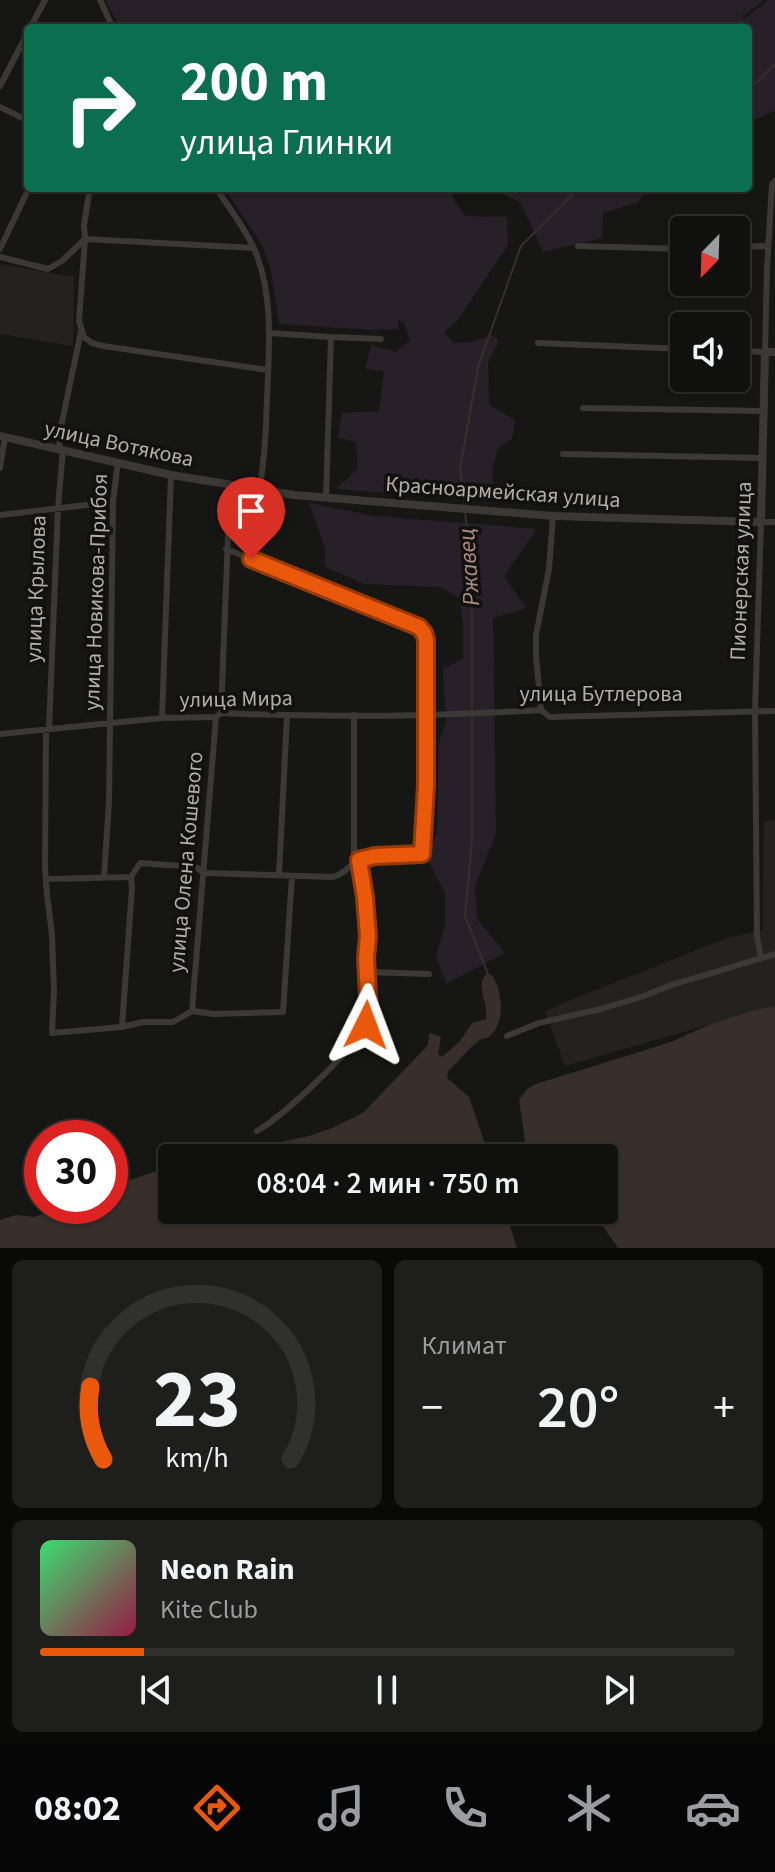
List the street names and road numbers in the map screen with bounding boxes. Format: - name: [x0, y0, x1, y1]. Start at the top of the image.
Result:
- street label: улица Вотякова: [41, 413, 197, 475]
- street label: Красноармейская улица: [384, 468, 622, 516]
- street label: улица Новикова-Прибоя: [76, 473, 116, 711]
- street label: Пионерская улица: [722, 481, 760, 661]
- street label: улица Крылова: [17, 515, 55, 663]
- street label: улица Бутлерова: [519, 678, 683, 710]
- street label: улица Мира: [179, 682, 293, 716]
- street label: улица Олена Кошевого: [160, 750, 212, 974]

